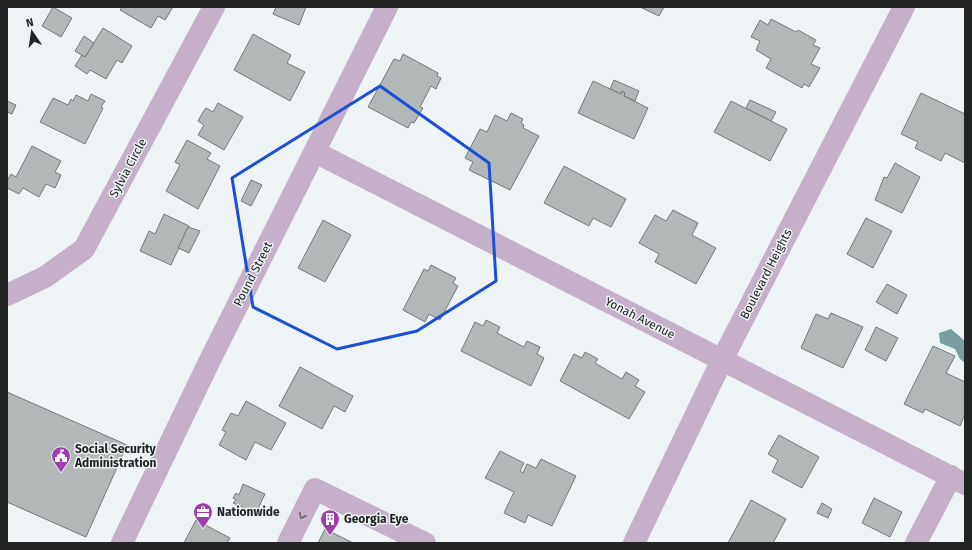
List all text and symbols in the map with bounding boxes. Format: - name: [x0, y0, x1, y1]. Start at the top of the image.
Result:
- north arrow: [12, 12, 52, 52]
- text: N: [25, 16, 35, 30]
- street label: Sylvia Circle: [107, 136, 149, 200]
- street label: Boulevard Heights: [737, 226, 795, 321]
- street label: Pound Street: [231, 239, 276, 309]
- street label: Yonah Avenue: [603, 294, 677, 342]
- place label: Social Security Administration: [74, 442, 157, 470]
- public building icon: Social Security Administration: [50, 445, 72, 473]
- office icon: Nationwide: [192, 501, 214, 529]
- place label: Nationwide: [217, 505, 280, 519]
- building icon: Georgia Eye: [319, 508, 341, 536]
- one-way arrow: [299, 512, 306, 519]
- place label: Georgia Eye: [344, 512, 409, 526]

